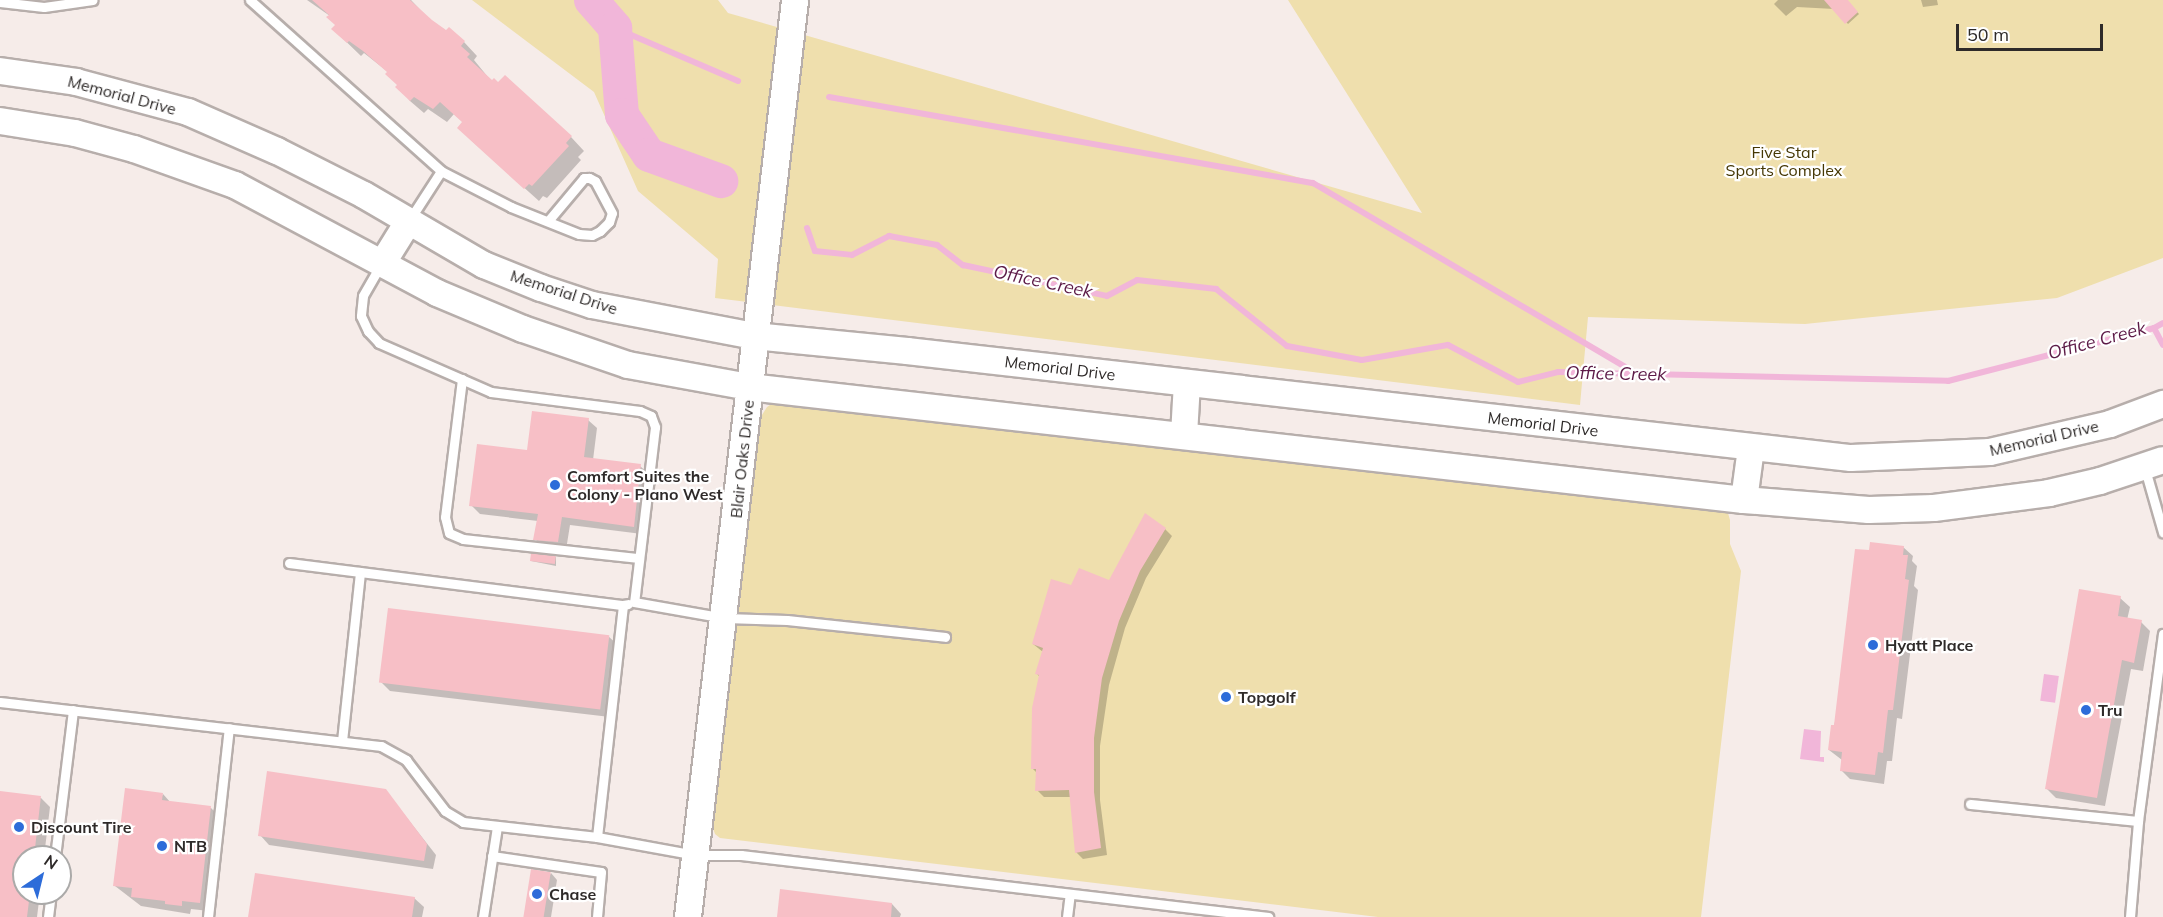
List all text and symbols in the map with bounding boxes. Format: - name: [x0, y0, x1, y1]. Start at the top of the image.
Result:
- scale bar: [1959, 12, 2106, 50]
- text: 50 m: [1967, 23, 2009, 46]
- street label: Memorial Drive: [66, 71, 178, 119]
- park label: Five Star Sports Complex: [1726, 142, 1842, 180]
- water label: Office Creek: [991, 261, 1095, 303]
- street label: Memorial Drive: [508, 266, 620, 318]
- water label: Office Creek: [2046, 318, 2148, 364]
- street label: Memorial Drive: [1004, 352, 1116, 384]
- water label: Office Creek: [1565, 362, 1667, 386]
- street label: Blair Oaks Drive: [726, 399, 758, 519]
- street label: Memorial Drive: [1487, 408, 1599, 440]
- street label: Memorial Drive: [1988, 416, 2100, 460]
- place label: Comfort Suites the Colony - Plano West: [567, 466, 723, 504]
- marker: Comfort Suites the Colony - Plano West: [548, 478, 562, 492]
- place label: Hyatt Place: [1885, 635, 1973, 655]
- marker: Hyatt Place: [1866, 638, 1880, 652]
- place label: Topgolf: [1238, 687, 1296, 707]
- marker: Topgolf: [1219, 690, 1233, 704]
- place label: Tru: [2098, 700, 2122, 720]
- marker: Tru: [2079, 703, 2093, 717]
- place label: Discount Tire: [31, 817, 131, 837]
- marker: Discount Tire: [12, 820, 26, 834]
- place label: NTB: [174, 836, 207, 856]
- marker: NTB: [155, 839, 169, 853]
- north arrow: [12, 845, 72, 905]
- text: N: [40, 850, 62, 874]
- place label: Chase: [549, 884, 596, 904]
- marker: Chase: [530, 887, 544, 901]

